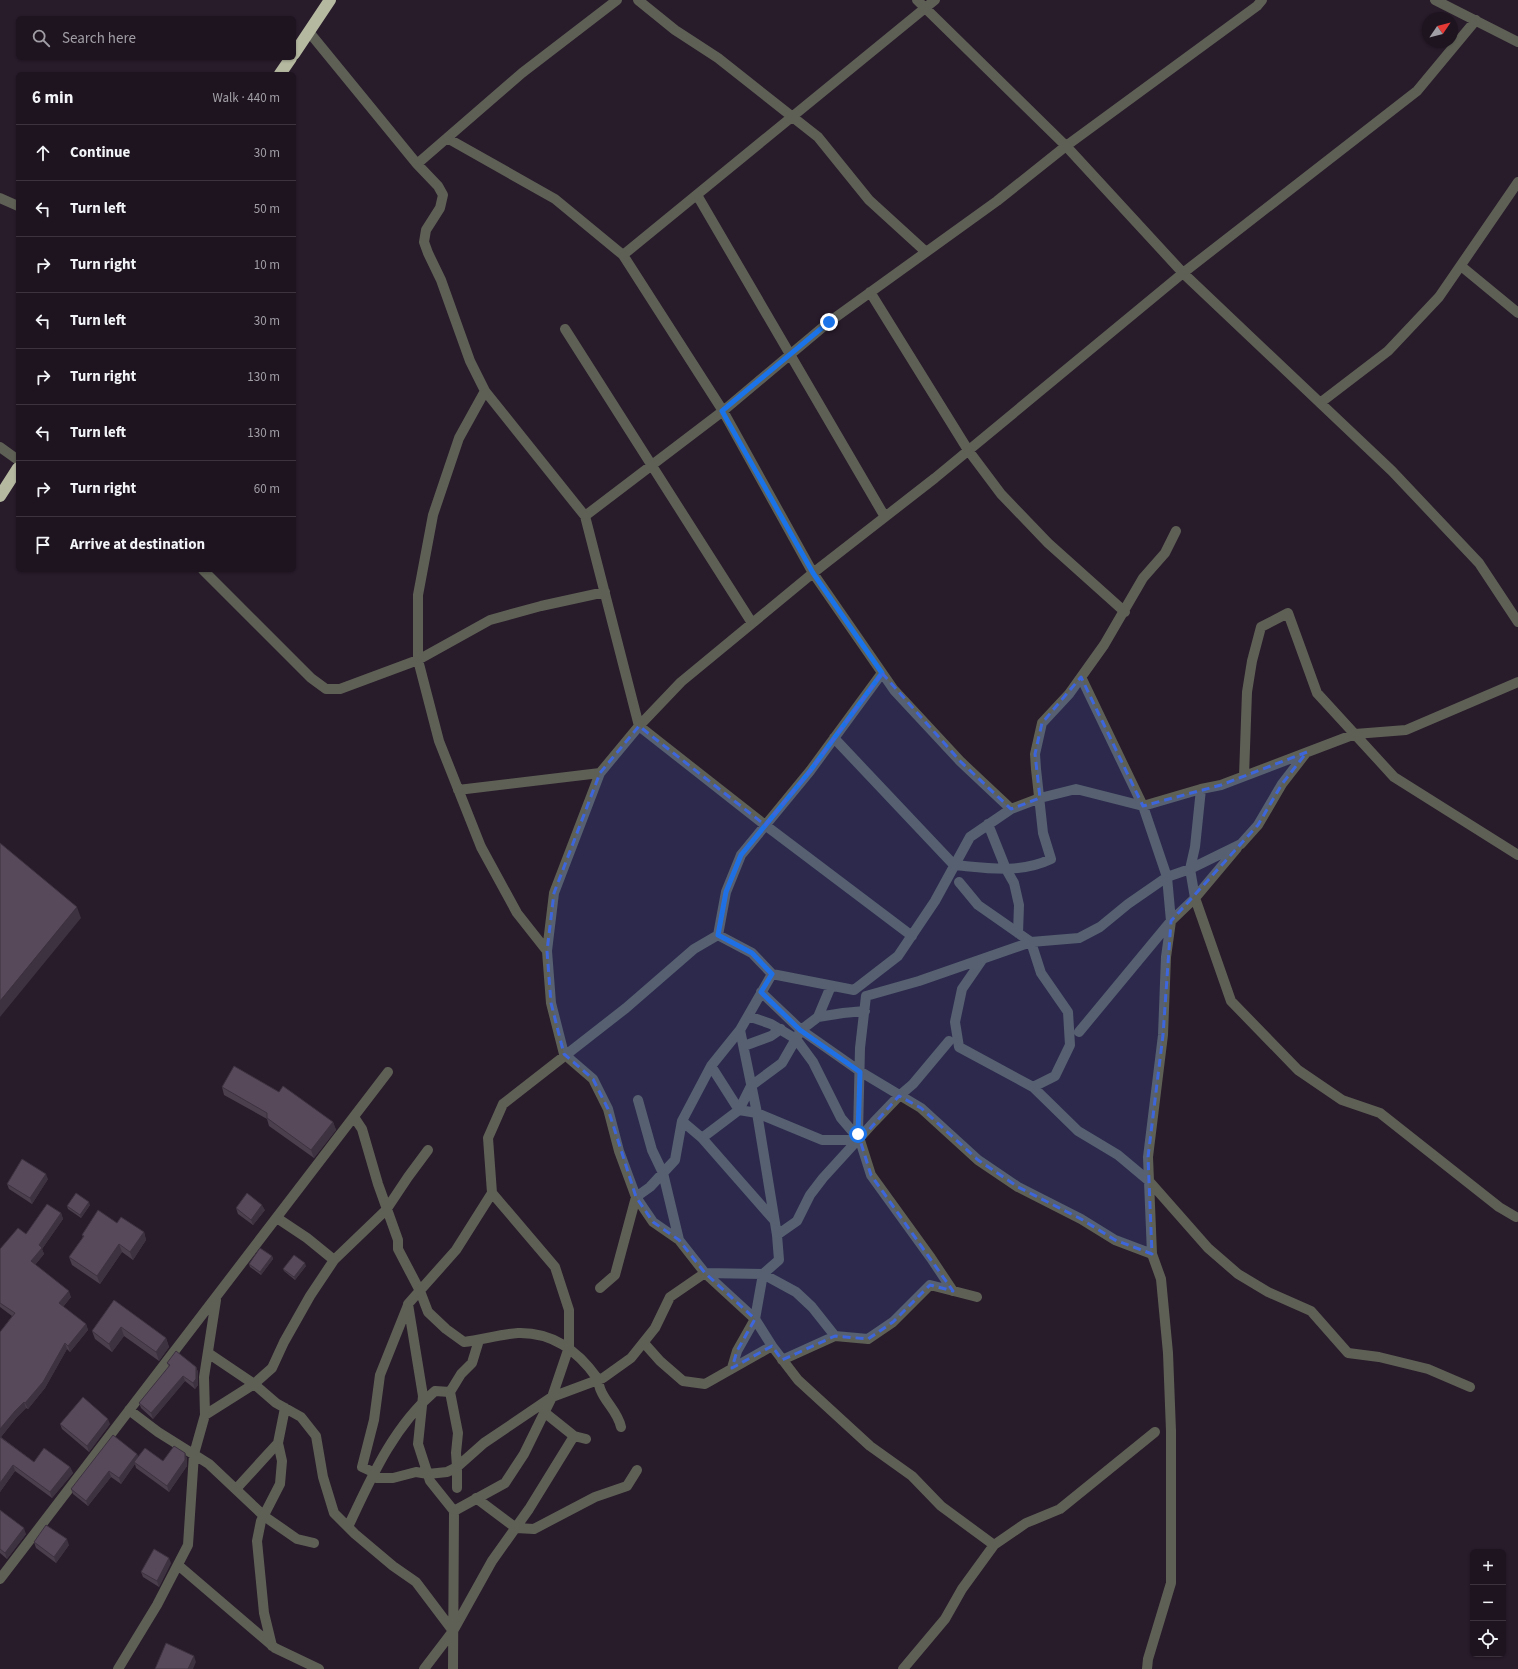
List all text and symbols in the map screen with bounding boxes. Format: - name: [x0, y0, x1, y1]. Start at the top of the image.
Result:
- north arrow: [1422, 12, 1458, 48]
- search box: [16, 16, 296, 60]
- icon: search: [30, 27, 52, 49]
- text: Search here: [62, 28, 136, 49]
- text: 6 min: [32, 86, 73, 110]
- text: Walk · 440 m: [212, 89, 280, 107]
- icon: ahead: [32, 142, 54, 164]
- text: Continue: [70, 142, 130, 163]
- text: 30 m: [254, 144, 280, 162]
- icon: left: [32, 198, 54, 220]
- text: Turn left: [70, 198, 126, 219]
- text: 50 m: [254, 200, 280, 218]
- icon: right: [32, 254, 54, 276]
- text: Turn right: [70, 254, 136, 275]
- text: 10 m: [254, 256, 280, 274]
- icon: left: [32, 310, 54, 332]
- text: Turn left: [70, 310, 126, 331]
- text: 30 m: [254, 312, 280, 330]
- route end: [820, 313, 838, 331]
- icon: right: [32, 366, 54, 388]
- text: Turn right: [70, 366, 136, 387]
- text: 130 m: [247, 368, 280, 386]
- icon: left: [32, 422, 54, 444]
- text: Turn left: [70, 422, 126, 443]
- text: 130 m: [247, 424, 280, 442]
- icon: right: [32, 478, 54, 500]
- text: Turn right: [70, 478, 136, 499]
- text: 60 m: [254, 480, 280, 498]
- icon: arrive: [32, 534, 54, 556]
- text: Arrive at destination: [70, 534, 205, 555]
- route start: [849, 1125, 867, 1143]
- map controls: [1470, 1549, 1506, 1657]
- button: +: [1470, 1549, 1506, 1585]
- button: −: [1470, 1585, 1506, 1621]
- button: locate: [1470, 1621, 1506, 1657]

